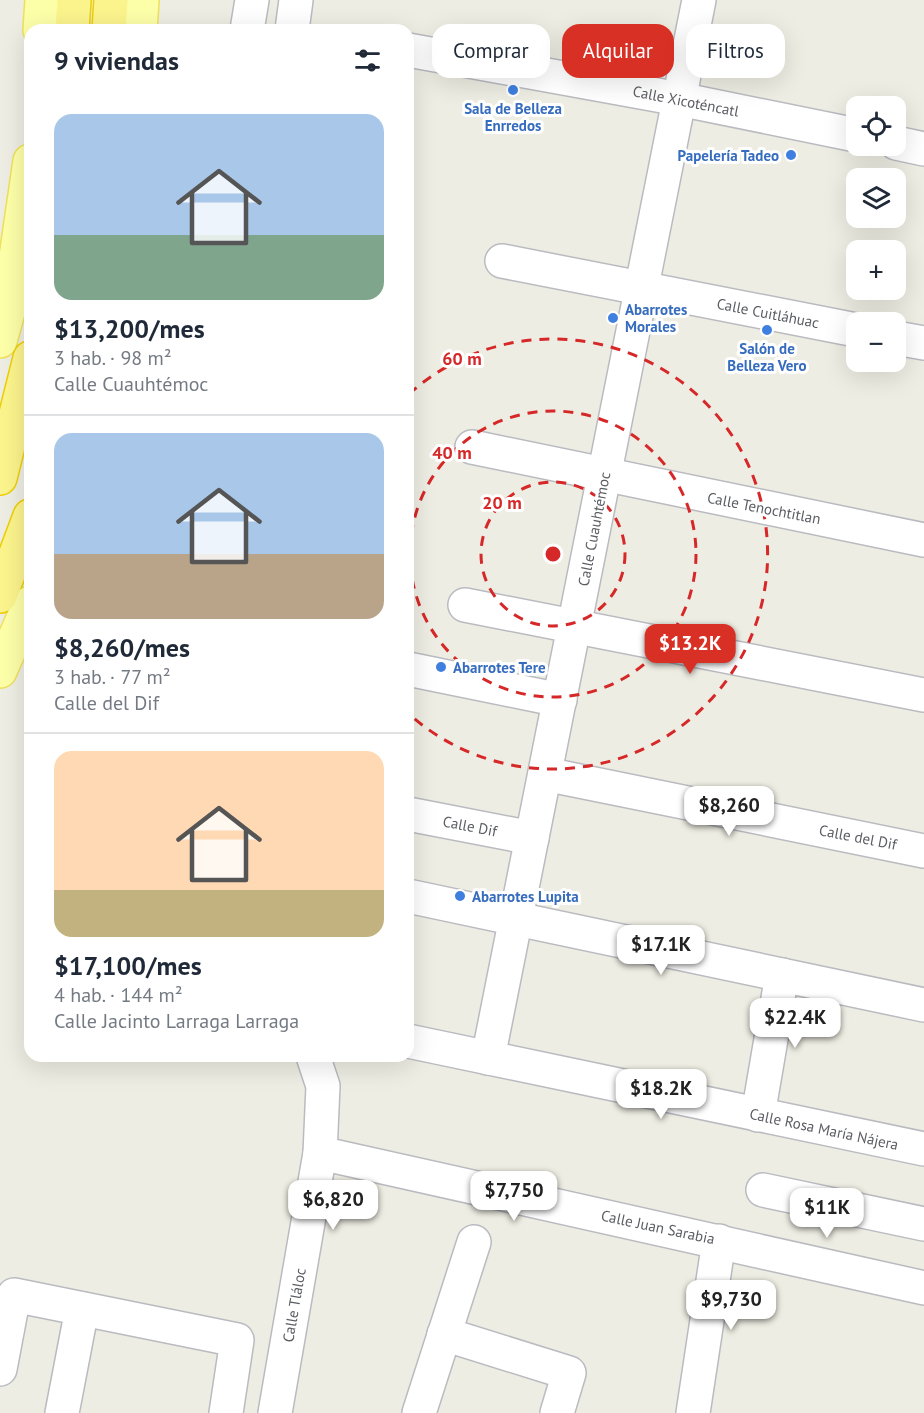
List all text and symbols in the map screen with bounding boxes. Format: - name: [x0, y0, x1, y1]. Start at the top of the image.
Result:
- chip: Comprar: [432, 24, 550, 78]
- chip: Alquilar: [562, 24, 674, 78]
- chip: Filtros: [686, 24, 785, 78]
- text: 9 viviendas: [54, 44, 179, 77]
- icon: filters: [351, 44, 384, 77]
- street label: Calle Xicoténcatl: [631, 81, 741, 121]
- marker: Sala de Belleza Enrredos: [506, 83, 520, 97]
- map controls: [846, 96, 906, 372]
- button: locate: [846, 96, 906, 156]
- place label: Sala de Belleza Enrredos: [464, 99, 562, 135]
- place label: Papelería Tadeo: [678, 146, 779, 165]
- marker: Papelería Tadeo: [784, 148, 798, 162]
- icon: home: [165, 153, 273, 261]
- button: layers: [846, 168, 906, 228]
- button: +: [846, 240, 906, 300]
- street label: Calle Cuitláhuac: [715, 294, 821, 332]
- place label: Abarrotes Morales: [625, 300, 687, 336]
- marker: Abarrotes Morales: [606, 311, 620, 325]
- text: $13,200/mes: [54, 312, 205, 345]
- button: −: [846, 312, 906, 372]
- marker: Salón de Belleza Vero: [760, 323, 774, 337]
- place label: Salón de Belleza Vero: [727, 339, 807, 375]
- text: 3 hab. · 98 m²: [54, 345, 172, 371]
- text: 60 m: [442, 347, 482, 370]
- text: Calle Cuauhtémoc: [54, 371, 208, 397]
- text: 40 m: [432, 441, 472, 464]
- street label: Calle Cuauhtémoc: [574, 470, 614, 588]
- icon: home: [165, 472, 273, 580]
- street label: Calle Tenochtitlan: [706, 488, 822, 528]
- text: 20 m: [482, 491, 522, 514]
- centre of rings: [543, 544, 563, 564]
- pin: $13.2K: [641, 624, 739, 675]
- text: $13.2K: [659, 630, 721, 656]
- text: $8,260/mes: [54, 631, 190, 664]
- place label: Abarrotes Tere: [453, 658, 546, 677]
- marker: Abarrotes Tere: [434, 660, 448, 674]
- text: 3 hab. · 77 m²: [54, 664, 171, 690]
- text: Calle del Dif: [54, 690, 159, 716]
- pin: $8,260: [680, 786, 778, 837]
- icon: home: [165, 790, 273, 898]
- text: $8,260: [698, 792, 760, 818]
- street label: Calle Dif: [441, 811, 500, 841]
- street label: Calle del Dif: [817, 820, 900, 854]
- place label: Abarrotes Lupita: [472, 887, 579, 906]
- marker: Abarrotes Lupita: [453, 889, 467, 903]
- pin: $17.1K: [612, 925, 710, 976]
- text: $17.1K: [631, 931, 691, 957]
- text: $17,100/mes: [54, 949, 202, 982]
- text: 4 hab. · 144 m²: [54, 982, 183, 1008]
- pin: $22.4K: [746, 998, 844, 1049]
- text: $22.4K: [764, 1004, 826, 1030]
- text: Calle Jacinto Larraga Larraga: [54, 1008, 299, 1034]
- pin: $18.2K: [612, 1069, 710, 1120]
- text: $18.2K: [630, 1075, 692, 1101]
- street label: Calle Rosa María Nájera: [748, 1104, 900, 1154]
- pin: $7,750: [465, 1171, 563, 1222]
- text: $7,750: [484, 1177, 544, 1203]
- pin: $6,820: [284, 1180, 382, 1231]
- text: $6,820: [302, 1186, 364, 1212]
- pin: $11K: [791, 1188, 863, 1239]
- text: $11K: [804, 1194, 850, 1220]
- street label: Calle Juan Sarabia: [599, 1206, 717, 1248]
- street label: Calle Tláloc: [278, 1266, 310, 1344]
- pin: $9,730: [682, 1280, 780, 1331]
- text: $9,730: [700, 1286, 762, 1312]

